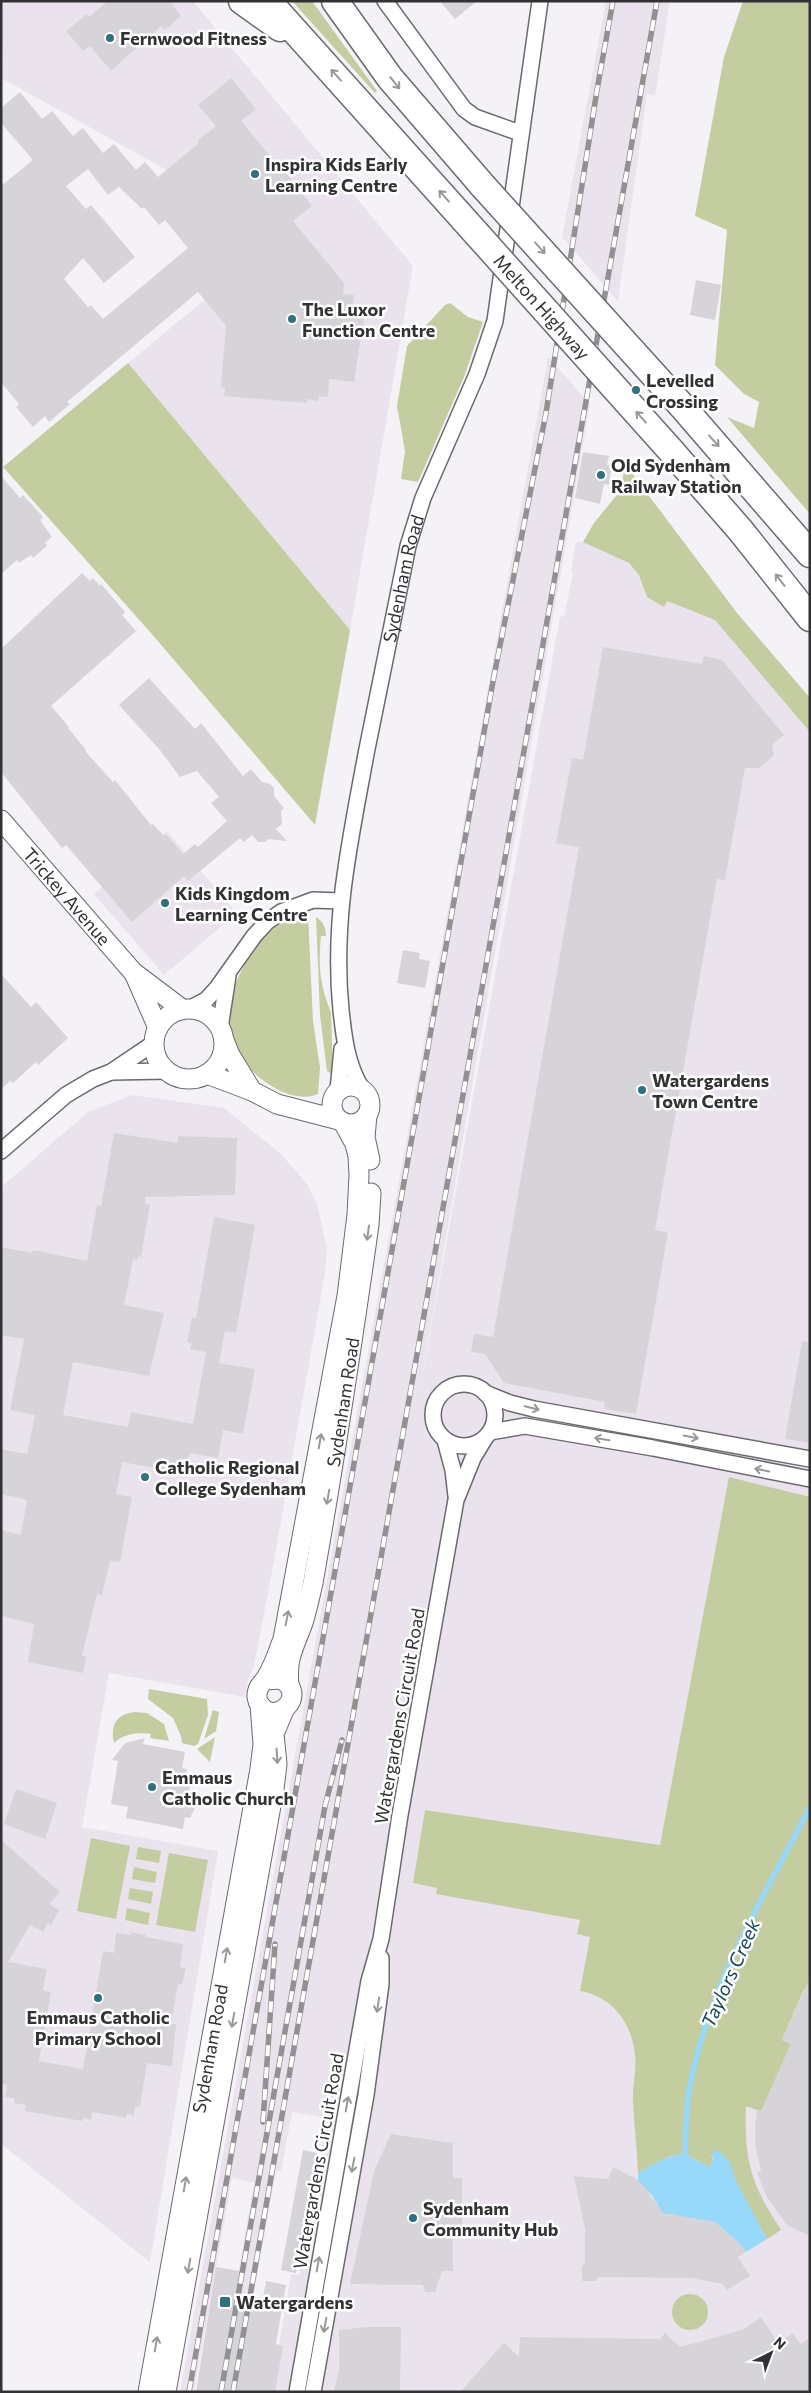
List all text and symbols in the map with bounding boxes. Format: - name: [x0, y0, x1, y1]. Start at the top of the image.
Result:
- place label: Fernwood Fitness: [120, 27, 267, 49]
- marker: Fernwood Fitness: [104, 32, 116, 44]
- one-way arrow: [330, 69, 341, 82]
- one-way arrow: [389, 76, 400, 89]
- place label: Inspira Kids Early Learning Centre: [265, 153, 408, 196]
- marker: Inspira Kids Early Learning Centre: [249, 168, 261, 180]
- one-way arrow: [438, 190, 450, 203]
- one-way arrow: [533, 241, 545, 254]
- street label: Melton Highway: [489, 250, 595, 364]
- place label: The Luxor Function Centre: [302, 298, 435, 341]
- marker: The Luxor Function Centre: [286, 313, 298, 325]
- place label: Levelled Crossing: [646, 369, 718, 412]
- marker: Levelled Crossing: [630, 384, 642, 396]
- one-way arrow: [635, 411, 647, 424]
- one-way arrow: [708, 435, 720, 448]
- place label: Old Sydenham Railway Station: [611, 454, 742, 497]
- marker: Old Sydenham Railway Station: [595, 469, 607, 481]
- street label: Sydenham Road: [378, 512, 428, 644]
- one-way arrow: [775, 573, 785, 587]
- street label: Trickey Avenue: [19, 843, 116, 950]
- place label: Kids Kingdom Learning Centre: [175, 882, 307, 925]
- marker: Kids Kingdom Learning Centre: [159, 897, 171, 909]
- place label: Watergardens Town Centre: [652, 1069, 769, 1112]
- marker: Watergardens Town Centre: [636, 1084, 648, 1096]
- one-way arrow: [363, 1224, 373, 1240]
- street label: Sydenham Road: [322, 1336, 364, 1468]
- one-way arrow: [523, 1404, 539, 1413]
- one-way arrow: [316, 1433, 326, 1449]
- one-way arrow: [683, 1433, 699, 1443]
- one-way arrow: [595, 1434, 611, 1444]
- place label: Catholic Regional College Sydenham: [155, 1456, 306, 1499]
- one-way arrow: [754, 1464, 770, 1474]
- marker: Catholic Regional College Sydenham: [139, 1471, 151, 1483]
- one-way arrow: [323, 1489, 333, 1505]
- street label: Watergardens Circuit Road: [369, 1606, 429, 1826]
- one-way arrow: [283, 1610, 292, 1626]
- one-way arrow: [272, 1748, 281, 1764]
- place label: Emmaus Catholic Church: [162, 1766, 294, 1809]
- marker: Emmaus Catholic Church: [146, 1781, 158, 1793]
- water label: Taylors Creek: [696, 1915, 764, 2031]
- one-way arrow: [222, 1947, 232, 1963]
- street label: Sydenham Road: [187, 1982, 232, 2115]
- marker: Emmaus Catholic Primary School: [92, 1992, 104, 2004]
- one-way arrow: [373, 1996, 383, 2012]
- place label: Emmaus Catholic Primary School: [27, 2006, 170, 2049]
- one-way arrow: [227, 2012, 237, 2028]
- street label: Watergardens Circuit Road: [288, 2051, 348, 2271]
- one-way arrow: [342, 2097, 352, 2113]
- one-way arrow: [348, 2157, 357, 2173]
- one-way arrow: [181, 2176, 190, 2192]
- place label: Sydenham Community Hub: [423, 2197, 559, 2240]
- marker: Sydenham Community Hub: [407, 2212, 419, 2224]
- one-way arrow: [314, 2257, 324, 2273]
- one-way arrow: [183, 2258, 193, 2274]
- place label: Watergardens: [236, 2291, 353, 2313]
- marker: Watergardens: [218, 2295, 232, 2309]
- one-way arrow: [319, 2317, 329, 2333]
- north arrow: [746, 2328, 796, 2378]
- text: N: [770, 2333, 790, 2353]
- one-way arrow: [152, 2336, 162, 2352]

